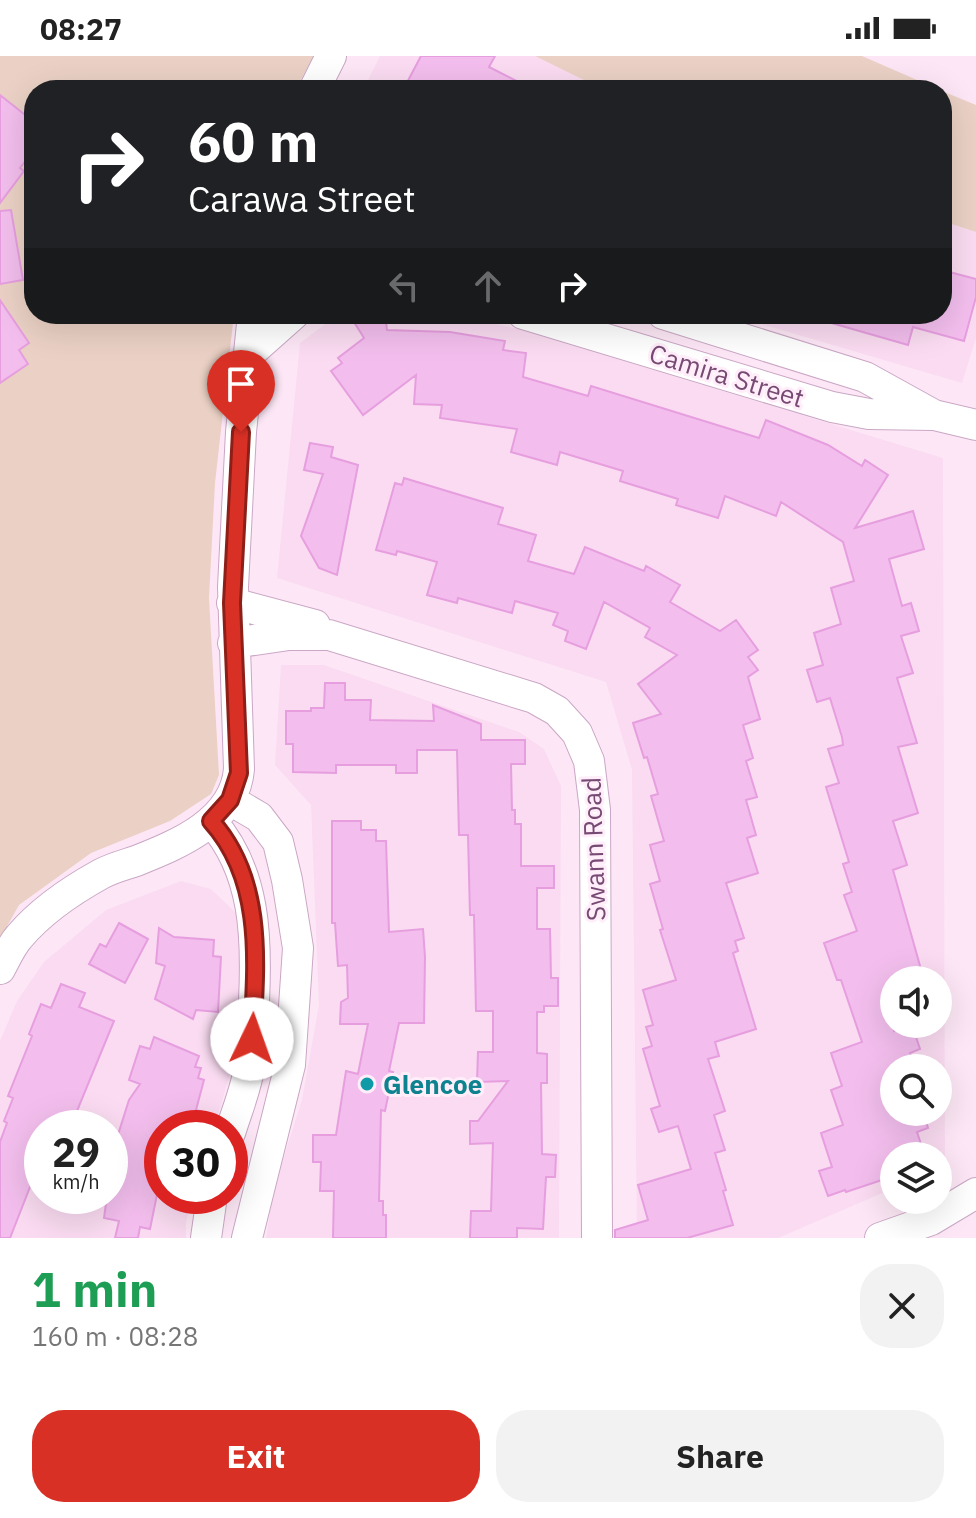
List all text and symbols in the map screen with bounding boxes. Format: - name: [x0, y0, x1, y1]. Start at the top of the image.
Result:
- text: 08:27: [40, 9, 122, 48]
- text: 60 m: [188, 105, 318, 177]
- icon: right: [56, 112, 160, 216]
- text: Carawa Street: [188, 175, 416, 222]
- icon: left: [382, 264, 426, 308]
- icon: ahead: [466, 264, 510, 308]
- icon: right: [550, 264, 594, 308]
- street label: Camira Street: [646, 335, 808, 415]
- pin: [207, 350, 275, 432]
- icon: arrive: [219, 362, 263, 406]
- street label: Swann Road: [573, 776, 613, 922]
- map controls: [880, 966, 952, 1214]
- button: sound: [880, 966, 952, 1038]
- position arrow: [210, 997, 294, 1081]
- button: search: [880, 1054, 952, 1126]
- place label: Glencoe: [383, 1067, 482, 1101]
- marker: Glencoe: [358, 1075, 376, 1093]
- speed limit sign: 30: [144, 1110, 248, 1214]
- text: 29: [52, 1126, 100, 1178]
- button: layers: [880, 1142, 952, 1214]
- text: km/h: [52, 1168, 100, 1195]
- text: 1 min: [32, 1258, 157, 1320]
- button: close: [860, 1264, 944, 1348]
- text: 160 m · 08:28: [32, 1319, 198, 1353]
- button: Exit: [32, 1410, 480, 1502]
- button: Share: [496, 1410, 944, 1502]

